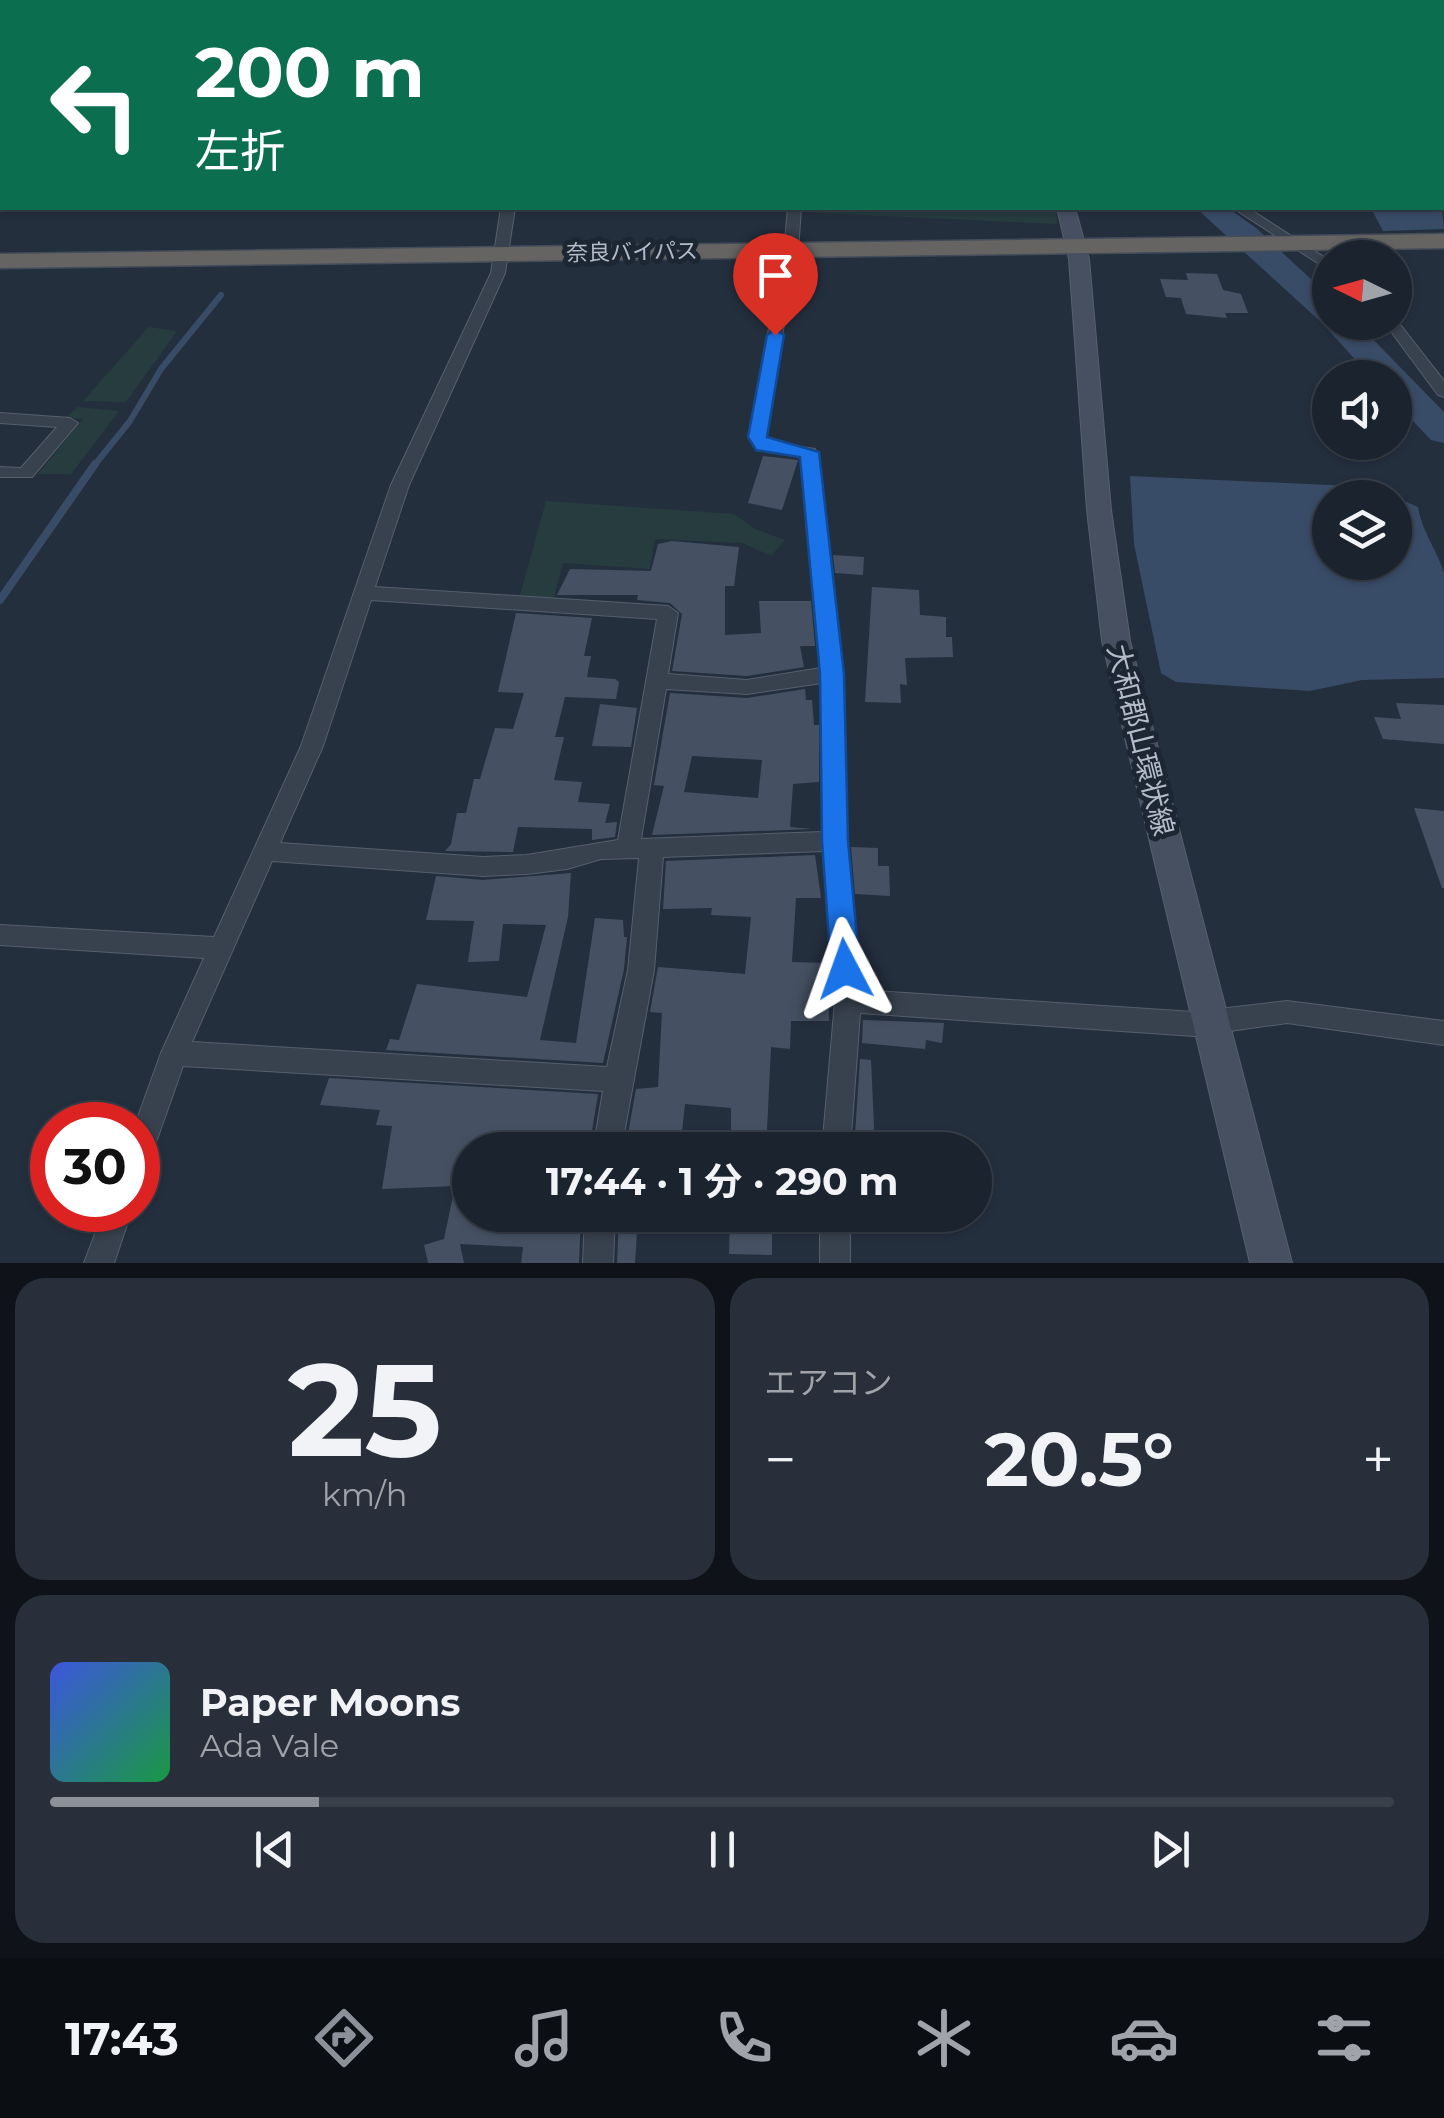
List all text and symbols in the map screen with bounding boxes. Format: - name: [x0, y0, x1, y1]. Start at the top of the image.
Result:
- text: 200 m: [195, 29, 425, 115]
- icon: left: [30, 40, 160, 170]
- text: 左折: [195, 123, 285, 178]
- pin: [733, 233, 818, 336]
- street label: 奈良バイパス: [566, 237, 698, 267]
- north arrow: [1312, 240, 1412, 340]
- map controls: [1312, 240, 1412, 580]
- icon: arrive: [748, 248, 803, 303]
- button: sound: [1312, 360, 1412, 460]
- button: layers: [1312, 480, 1412, 580]
- street label: 大和郡山環状線: [1101, 641, 1181, 839]
- position arrow: [793, 917, 897, 1021]
- speed limit sign: 30: [30, 1102, 160, 1232]
- text: 17:44 · 1 分 · 290 m: [546, 1158, 898, 1205]
- text: 25: [288, 1330, 442, 1489]
- text: エアコン: [765, 1363, 893, 1402]
- text: 20.5°: [985, 1413, 1174, 1505]
- text: −: [765, 1426, 796, 1493]
- text: +: [1362, 1426, 1394, 1493]
- text: km/h: [322, 1475, 407, 1514]
- text: Paper Moons: [200, 1679, 461, 1726]
- text: Ada Vale: [200, 1726, 339, 1765]
- icon: previous: [247, 1822, 302, 1877]
- icon: pause: [695, 1822, 750, 1877]
- icon: next: [1143, 1822, 1198, 1877]
- icon: directions: [309, 2003, 379, 2073]
- icon: music: [509, 2003, 579, 2073]
- icon: phone: [709, 2003, 779, 2073]
- icon: climate: [909, 2003, 979, 2073]
- icon: car: [1109, 2003, 1179, 2073]
- icon: filters: [1309, 2003, 1379, 2073]
- text: 17:43: [65, 2011, 179, 2066]

